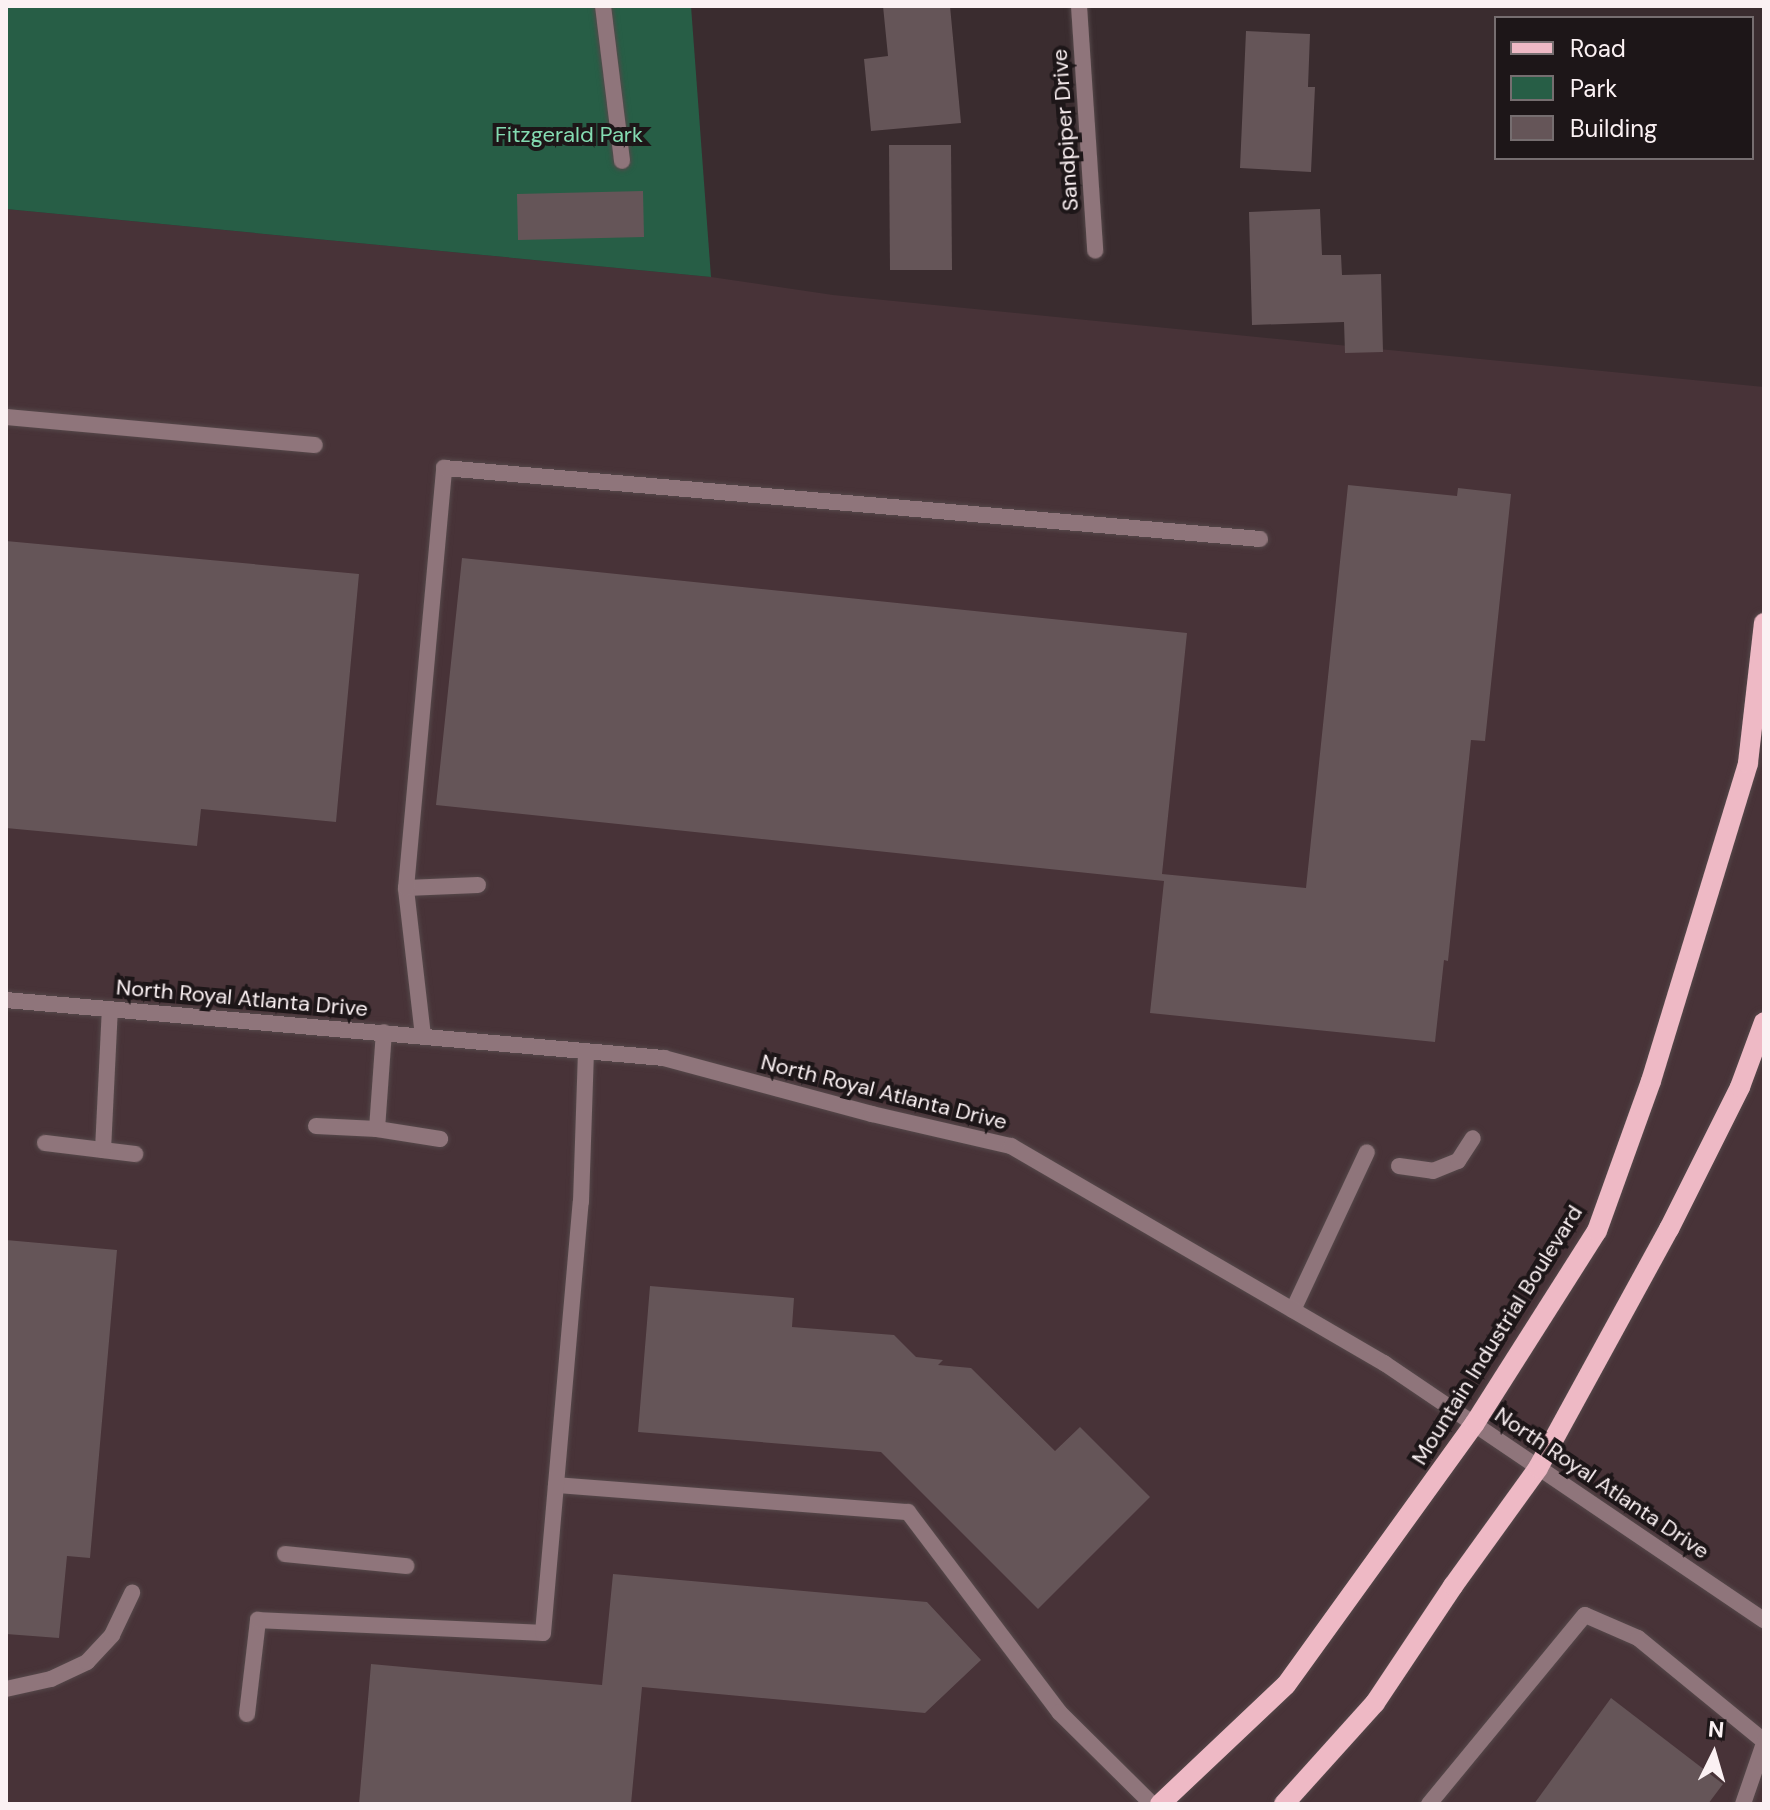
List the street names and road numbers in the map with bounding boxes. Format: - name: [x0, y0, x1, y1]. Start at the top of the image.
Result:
- street label: Sandpiper Drive: [1046, 48, 1084, 212]
- street label: North Royal Atlanta Drive: [115, 974, 369, 1022]
- street label: North Royal Atlanta Drive: [758, 1049, 1010, 1135]
- street label: Mountain Industrial Boulevard: [1406, 1200, 1588, 1470]
- street label: North Royal Atlanta Drive: [1490, 1401, 1714, 1565]

